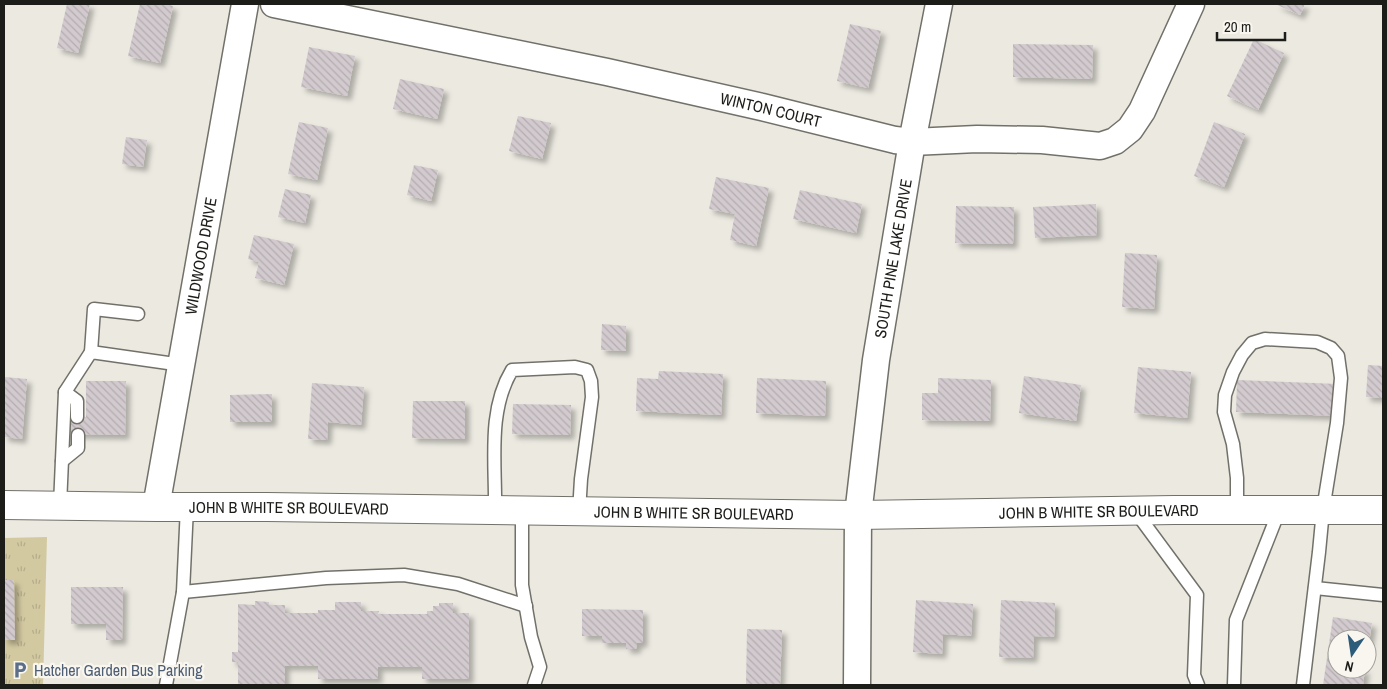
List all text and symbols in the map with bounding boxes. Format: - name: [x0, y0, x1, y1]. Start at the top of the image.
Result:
- scale bar: [1217, 10, 1284, 42]
- text: 20 m: [1224, 16, 1251, 37]
- street label: WINTON COURT: [718, 87, 824, 132]
- street label: SOUTH PINE LAKE DRIVE: [869, 177, 917, 340]
- street label: WILDWOOD DRIVE: [179, 195, 222, 316]
- street label: JOHN B WHITE SR BOULEVARD: [189, 496, 389, 520]
- street label: JOHN B WHITE SR BOULEVARD: [999, 499, 1199, 524]
- street label: JOHN B WHITE SR BOULEVARD: [594, 500, 794, 525]
- north arrow: [1327, 629, 1377, 679]
- text: N: [1343, 657, 1355, 676]
- place label: Hatcher Garden Bus Parking: [34, 659, 203, 681]
- parking icon: Hatcher Garden Bus Parking: [10, 660, 30, 680]

